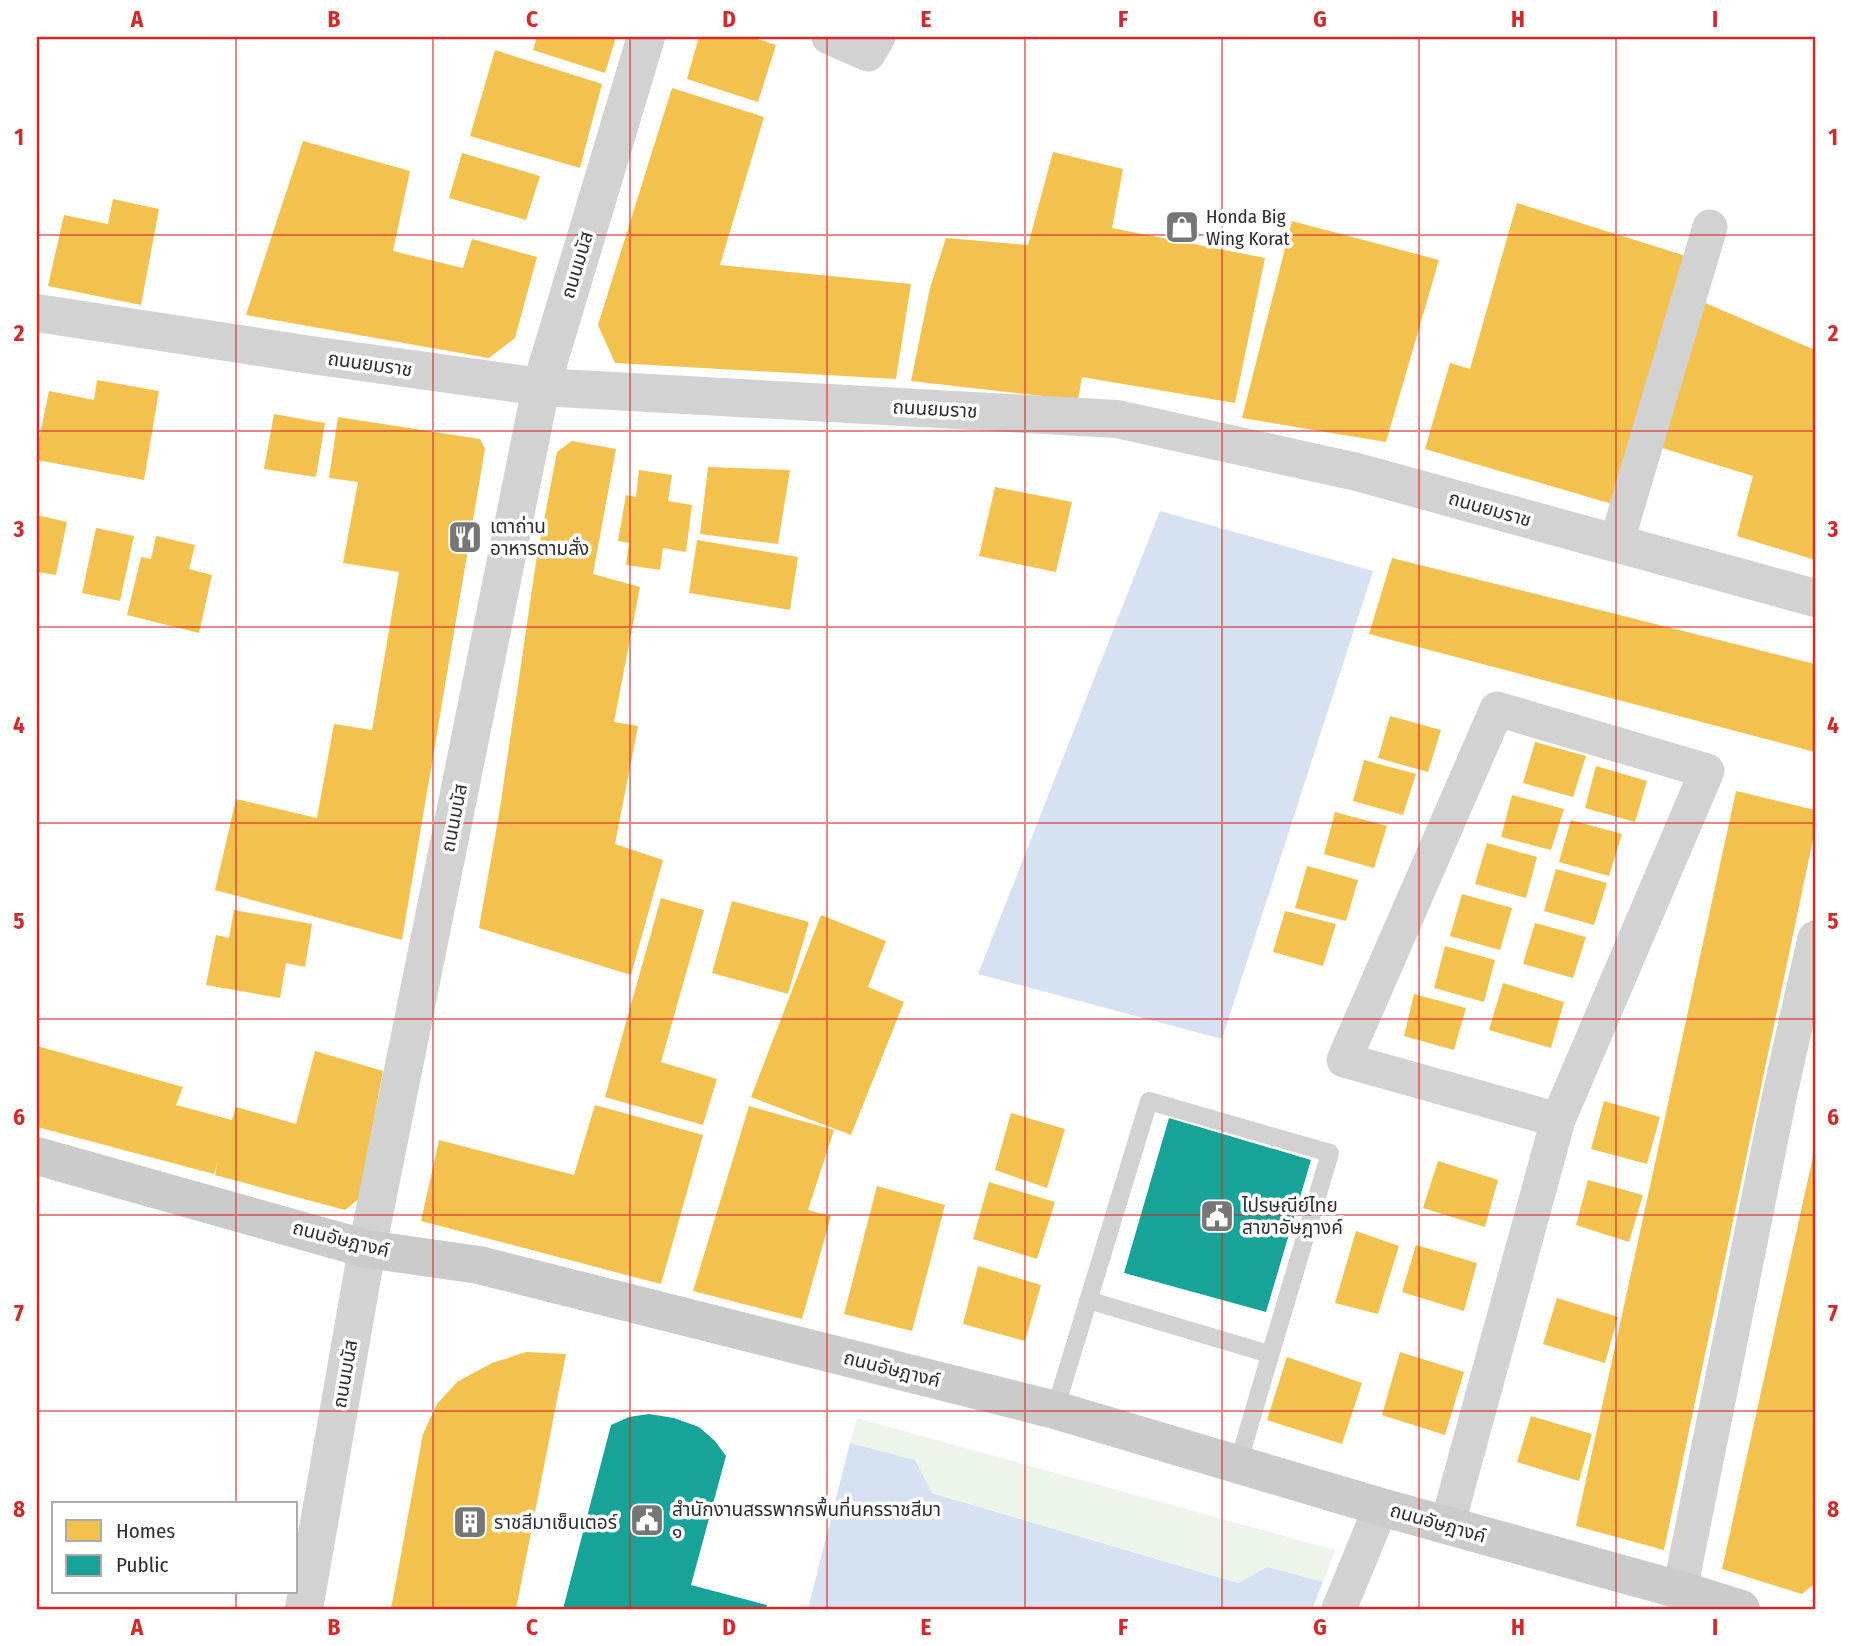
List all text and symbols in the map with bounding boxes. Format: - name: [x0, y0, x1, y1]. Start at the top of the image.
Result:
- text: A: [130, 5, 144, 33]
- text: B: [328, 5, 341, 33]
- text: C: [526, 5, 538, 33]
- text: D: [722, 5, 736, 33]
- text: E: [921, 5, 932, 33]
- text: F: [1118, 5, 1128, 33]
- text: G: [1313, 5, 1327, 33]
- text: H: [1511, 5, 1525, 33]
- text: I: [1712, 5, 1718, 33]
- text: 1: [14, 123, 24, 151]
- text: 1: [1828, 123, 1838, 151]
- place label: Honda Big Wing Korat: [1206, 205, 1291, 250]
- shop icon: Honda Big Wing Korat: [1163, 208, 1201, 246]
- street label: ถนนมนัส: [556, 229, 598, 301]
- text: 2: [13, 319, 25, 347]
- text: 2: [1827, 319, 1839, 347]
- street label: ถนนยมราช: [326, 347, 414, 381]
- street label: ถนนยมราช: [892, 395, 978, 423]
- street label: ถนนยมราช: [1446, 486, 1534, 532]
- text: 3: [13, 515, 25, 543]
- place label: เตาถ่าน อาหารตามสั่ง: [490, 515, 589, 560]
- text: 3: [1827, 515, 1839, 543]
- restaurant icon: เตาถ่าน อาหารตามสั่ง: [446, 518, 484, 556]
- text: 4: [13, 711, 25, 739]
- text: 4: [1827, 711, 1839, 739]
- street label: ถนนมนัส: [436, 782, 472, 854]
- text: 5: [13, 907, 25, 935]
- text: 5: [1827, 907, 1839, 935]
- text: 6: [13, 1103, 25, 1131]
- text: 6: [1827, 1103, 1839, 1131]
- place label: ไปรษณีย์ไทย สาขาอัษฎางค์: [1241, 1194, 1343, 1239]
- public building icon: ไปรษณีย์ไทย สาขาอัษฎางค์: [1198, 1197, 1236, 1235]
- street label: ถนนอัษฎางค์: [290, 1216, 392, 1262]
- text: 7: [14, 1299, 24, 1327]
- text: 7: [1828, 1299, 1838, 1327]
- street label: ถนนมนัส: [328, 1338, 362, 1410]
- street label: ถนนอัษฎางค์: [841, 1346, 943, 1392]
- text: 8: [13, 1495, 25, 1523]
- text: 8: [1827, 1495, 1839, 1523]
- place label: สำนักงานสรรพากรพื้นที่นครราชสีมา ๑: [672, 1496, 941, 1543]
- street label: ถนนอัษฎางค์: [1387, 1498, 1489, 1548]
- public building icon: สำนักงานสรรพากรพื้นที่นครราชสีมา ๑: [628, 1501, 666, 1539]
- legend: [52, 1502, 298, 1594]
- building icon: ราชสีมาเซ็นเตอร์: [451, 1503, 489, 1541]
- place label: ราชสีมาเซ็นเตอร์: [494, 1511, 618, 1534]
- text: Homes: [116, 1518, 175, 1544]
- text: Public: [116, 1552, 168, 1578]
- text: A: [130, 1613, 144, 1641]
- text: B: [328, 1613, 341, 1641]
- text: C: [526, 1613, 538, 1641]
- text: D: [722, 1613, 736, 1641]
- text: E: [921, 1613, 932, 1641]
- text: F: [1118, 1613, 1128, 1641]
- text: G: [1313, 1613, 1327, 1641]
- text: H: [1511, 1613, 1525, 1641]
- text: I: [1712, 1613, 1718, 1641]

